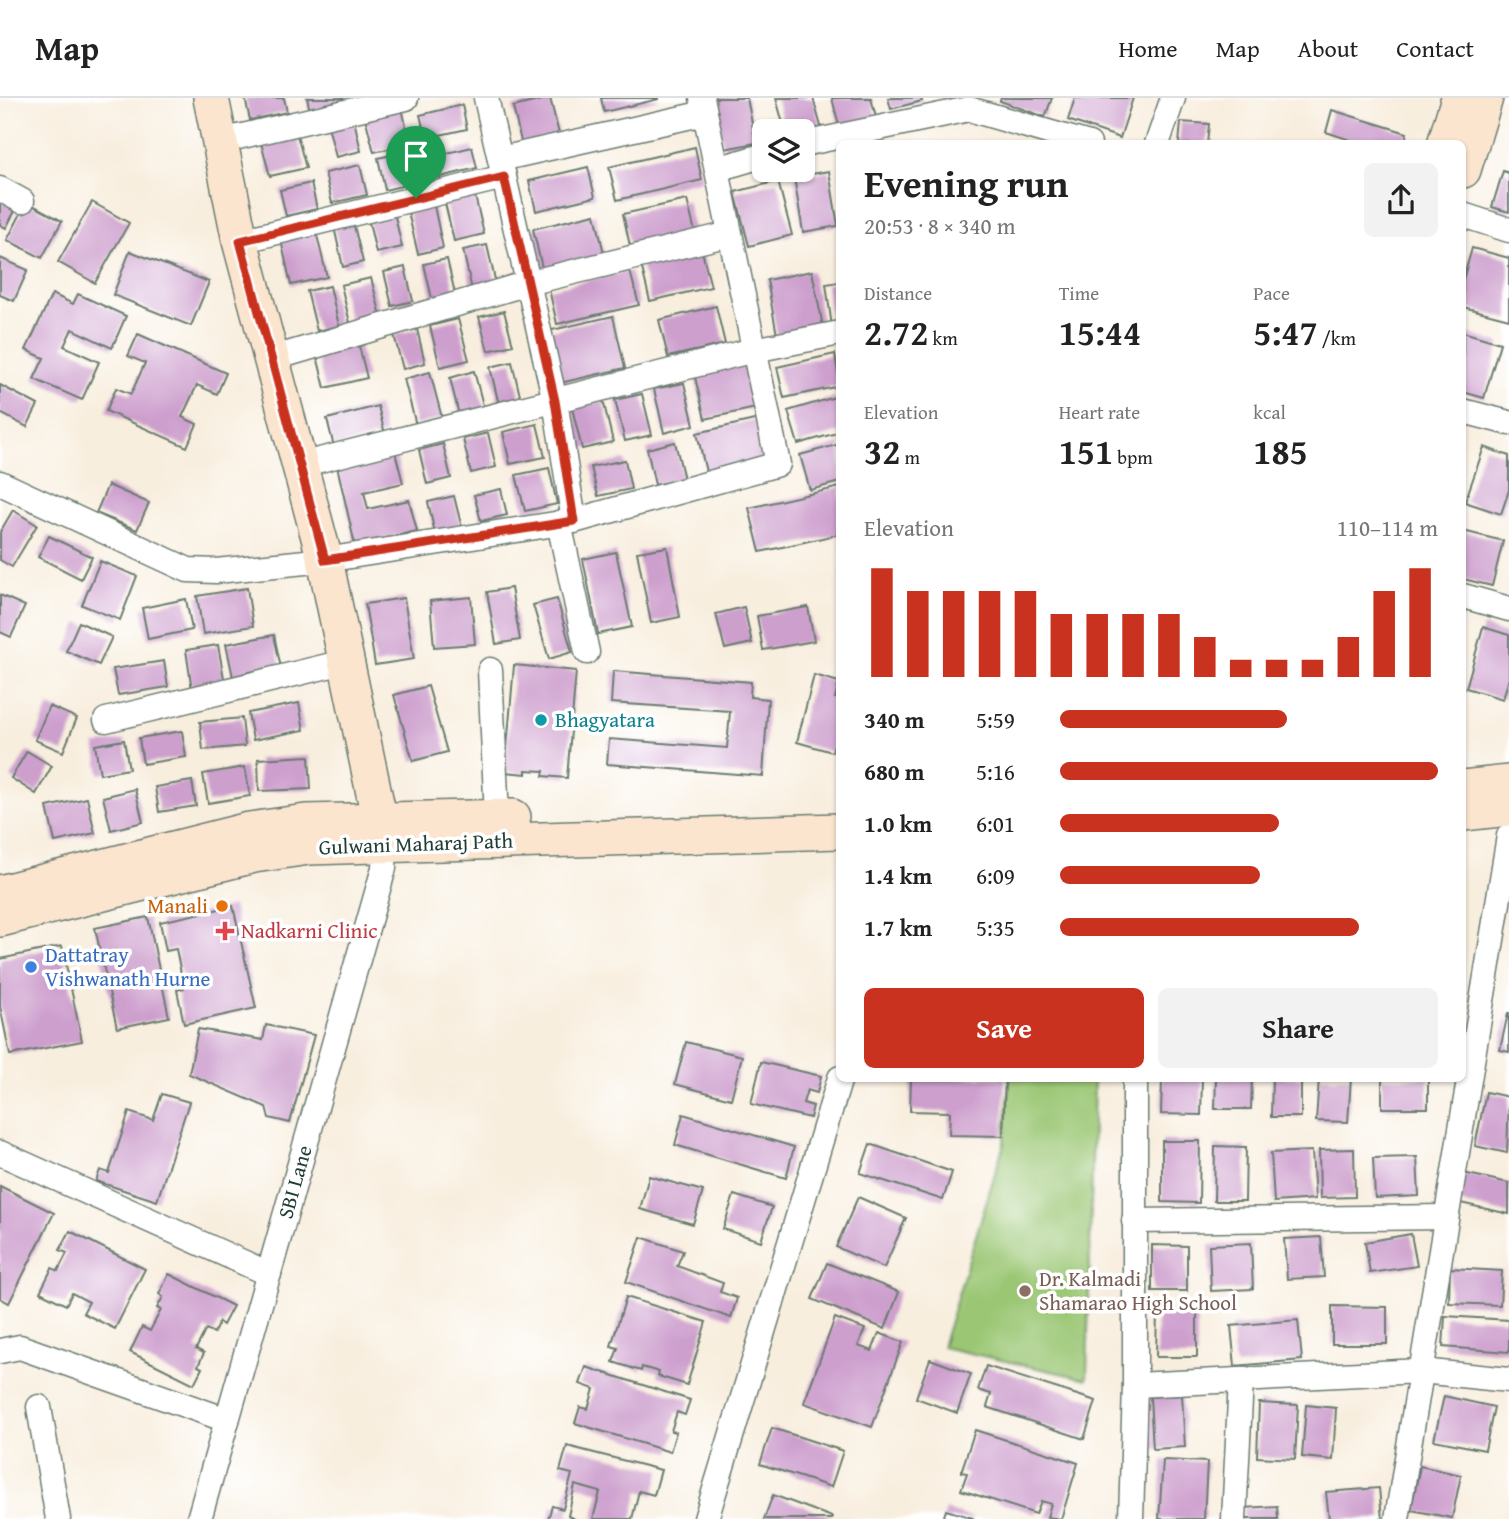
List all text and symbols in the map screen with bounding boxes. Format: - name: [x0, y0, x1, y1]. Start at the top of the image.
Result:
- text: Map: [35, 24, 99, 72]
- text: Home: [1119, 31, 1178, 66]
- text: Map: [1216, 31, 1260, 66]
- text: About: [1298, 31, 1358, 66]
- text: Contact: [1396, 31, 1474, 66]
- map controls: [752, 119, 815, 182]
- button: layers: [752, 119, 815, 182]
- pin: [386, 126, 446, 198]
- icon: arrive: [397, 137, 435, 175]
- text: Evening run: [864, 155, 1068, 211]
- button: share: [1364, 163, 1438, 237]
- text: 20:53 · 8 × 340 m: [864, 209, 1016, 242]
- text: Distance: [864, 279, 932, 307]
- text: Time: [1059, 279, 1099, 307]
- text: Pace: [1253, 279, 1290, 307]
- text: 2.72: [864, 307, 928, 358]
- text: 15:44: [1059, 307, 1141, 358]
- text: 5:47: [1253, 307, 1318, 358]
- text: km: [928, 324, 958, 352]
- text: /km: [1318, 324, 1356, 352]
- text: Elevation: [864, 398, 938, 426]
- text: Heart rate: [1059, 398, 1140, 426]
- text: kcal: [1253, 398, 1286, 426]
- text: 32: [864, 426, 900, 477]
- text: 151: [1059, 426, 1113, 477]
- text: 185: [1253, 426, 1308, 477]
- text: m: [900, 443, 920, 471]
- text: bpm: [1113, 443, 1153, 471]
- text: Elevation: [864, 511, 954, 544]
- text: 110–114 m: [1337, 511, 1438, 544]
- text: 340 m: [864, 703, 925, 736]
- text: 5:59: [976, 703, 1015, 736]
- place label: Bhagyatara: [555, 704, 655, 735]
- marker: Bhagyatara: [533, 712, 549, 728]
- text: 680 m: [864, 755, 925, 788]
- text: 5:16: [976, 755, 1015, 788]
- text: 1.0 km: [864, 807, 932, 840]
- text: 6:01: [976, 807, 1015, 840]
- street label: Gulwani Maharaj Path: [318, 825, 514, 862]
- text: 1.4 km: [864, 859, 932, 892]
- text: 6:09: [976, 859, 1015, 892]
- place label: Manali: [147, 890, 208, 921]
- marker: Manali: [214, 898, 230, 914]
- text: 1.7 km: [864, 911, 932, 944]
- text: 5:35: [976, 911, 1015, 944]
- place label: Nadkarni Clinic: [241, 915, 378, 946]
- marker: Nadkarni Clinic: [215, 921, 235, 941]
- place label: Dattatray Vishwanath Hurne: [45, 939, 211, 994]
- marker: Dattatray Vishwanath Hurne: [23, 959, 39, 975]
- button: Save: [864, 988, 1144, 1068]
- button: Share: [1158, 988, 1438, 1068]
- street label: SBI Lane: [269, 1141, 320, 1222]
- place label: Dr. Kalmadi Shamarao High School: [1039, 1263, 1237, 1318]
- marker: Dr. Kalmadi Shamarao High School: [1017, 1283, 1033, 1299]

